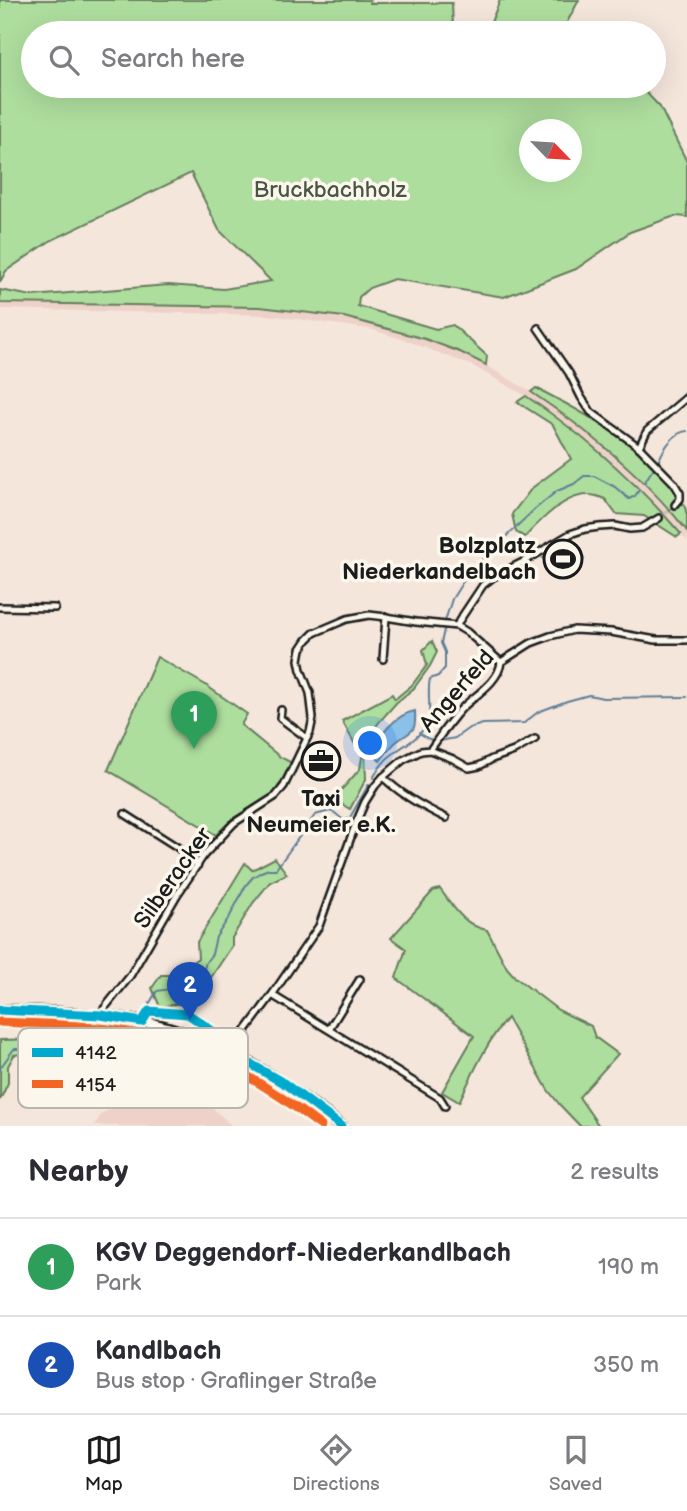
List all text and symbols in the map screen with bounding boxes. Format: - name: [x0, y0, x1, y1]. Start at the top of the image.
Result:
- search box: [21, 21, 666, 98]
- icon: search: [45, 41, 83, 79]
- text: Search here: [101, 44, 245, 75]
- north arrow: [519, 119, 582, 182]
- park label: Bruckbachholz: [253, 176, 408, 204]
- place label: Bolzplatz Niederkandelbach: [342, 532, 536, 586]
- sports icon: Bolzplatz Niederkandelbach: [542, 538, 584, 580]
- street label: Angerfeld: [414, 644, 500, 738]
- pin: 1: [171, 691, 217, 749]
- your location: [353, 726, 387, 760]
- office icon: Taxi Neumeier e.K.: [300, 740, 342, 782]
- place label: Taxi Neumeier e.K.: [246, 785, 396, 839]
- street label: Silberacker: [128, 822, 218, 934]
- pin: 2: [167, 962, 213, 1020]
- legend: [18, 1028, 248, 1108]
- text: 4142: [75, 1042, 118, 1065]
- text: 4154: [75, 1074, 117, 1097]
- text: Nearby: [28, 1154, 128, 1190]
- text: 2 results: [570, 1158, 659, 1186]
- text: KGV Deggendorf-Niederkandlbach: [95, 1238, 511, 1269]
- text: 1: [46, 1253, 56, 1281]
- text: 190 m: [598, 1253, 659, 1281]
- text: Park: [95, 1269, 141, 1297]
- text: Kandlbach: [95, 1336, 221, 1367]
- text: 2: [44, 1351, 58, 1379]
- text: 350 m: [593, 1351, 659, 1379]
- text: Bus stop · Graflinger Straße: [95, 1367, 377, 1395]
- tab: Map: [85, 1431, 123, 1496]
- tab: Directions: [292, 1431, 380, 1496]
- tab: Saved: [549, 1431, 602, 1496]

